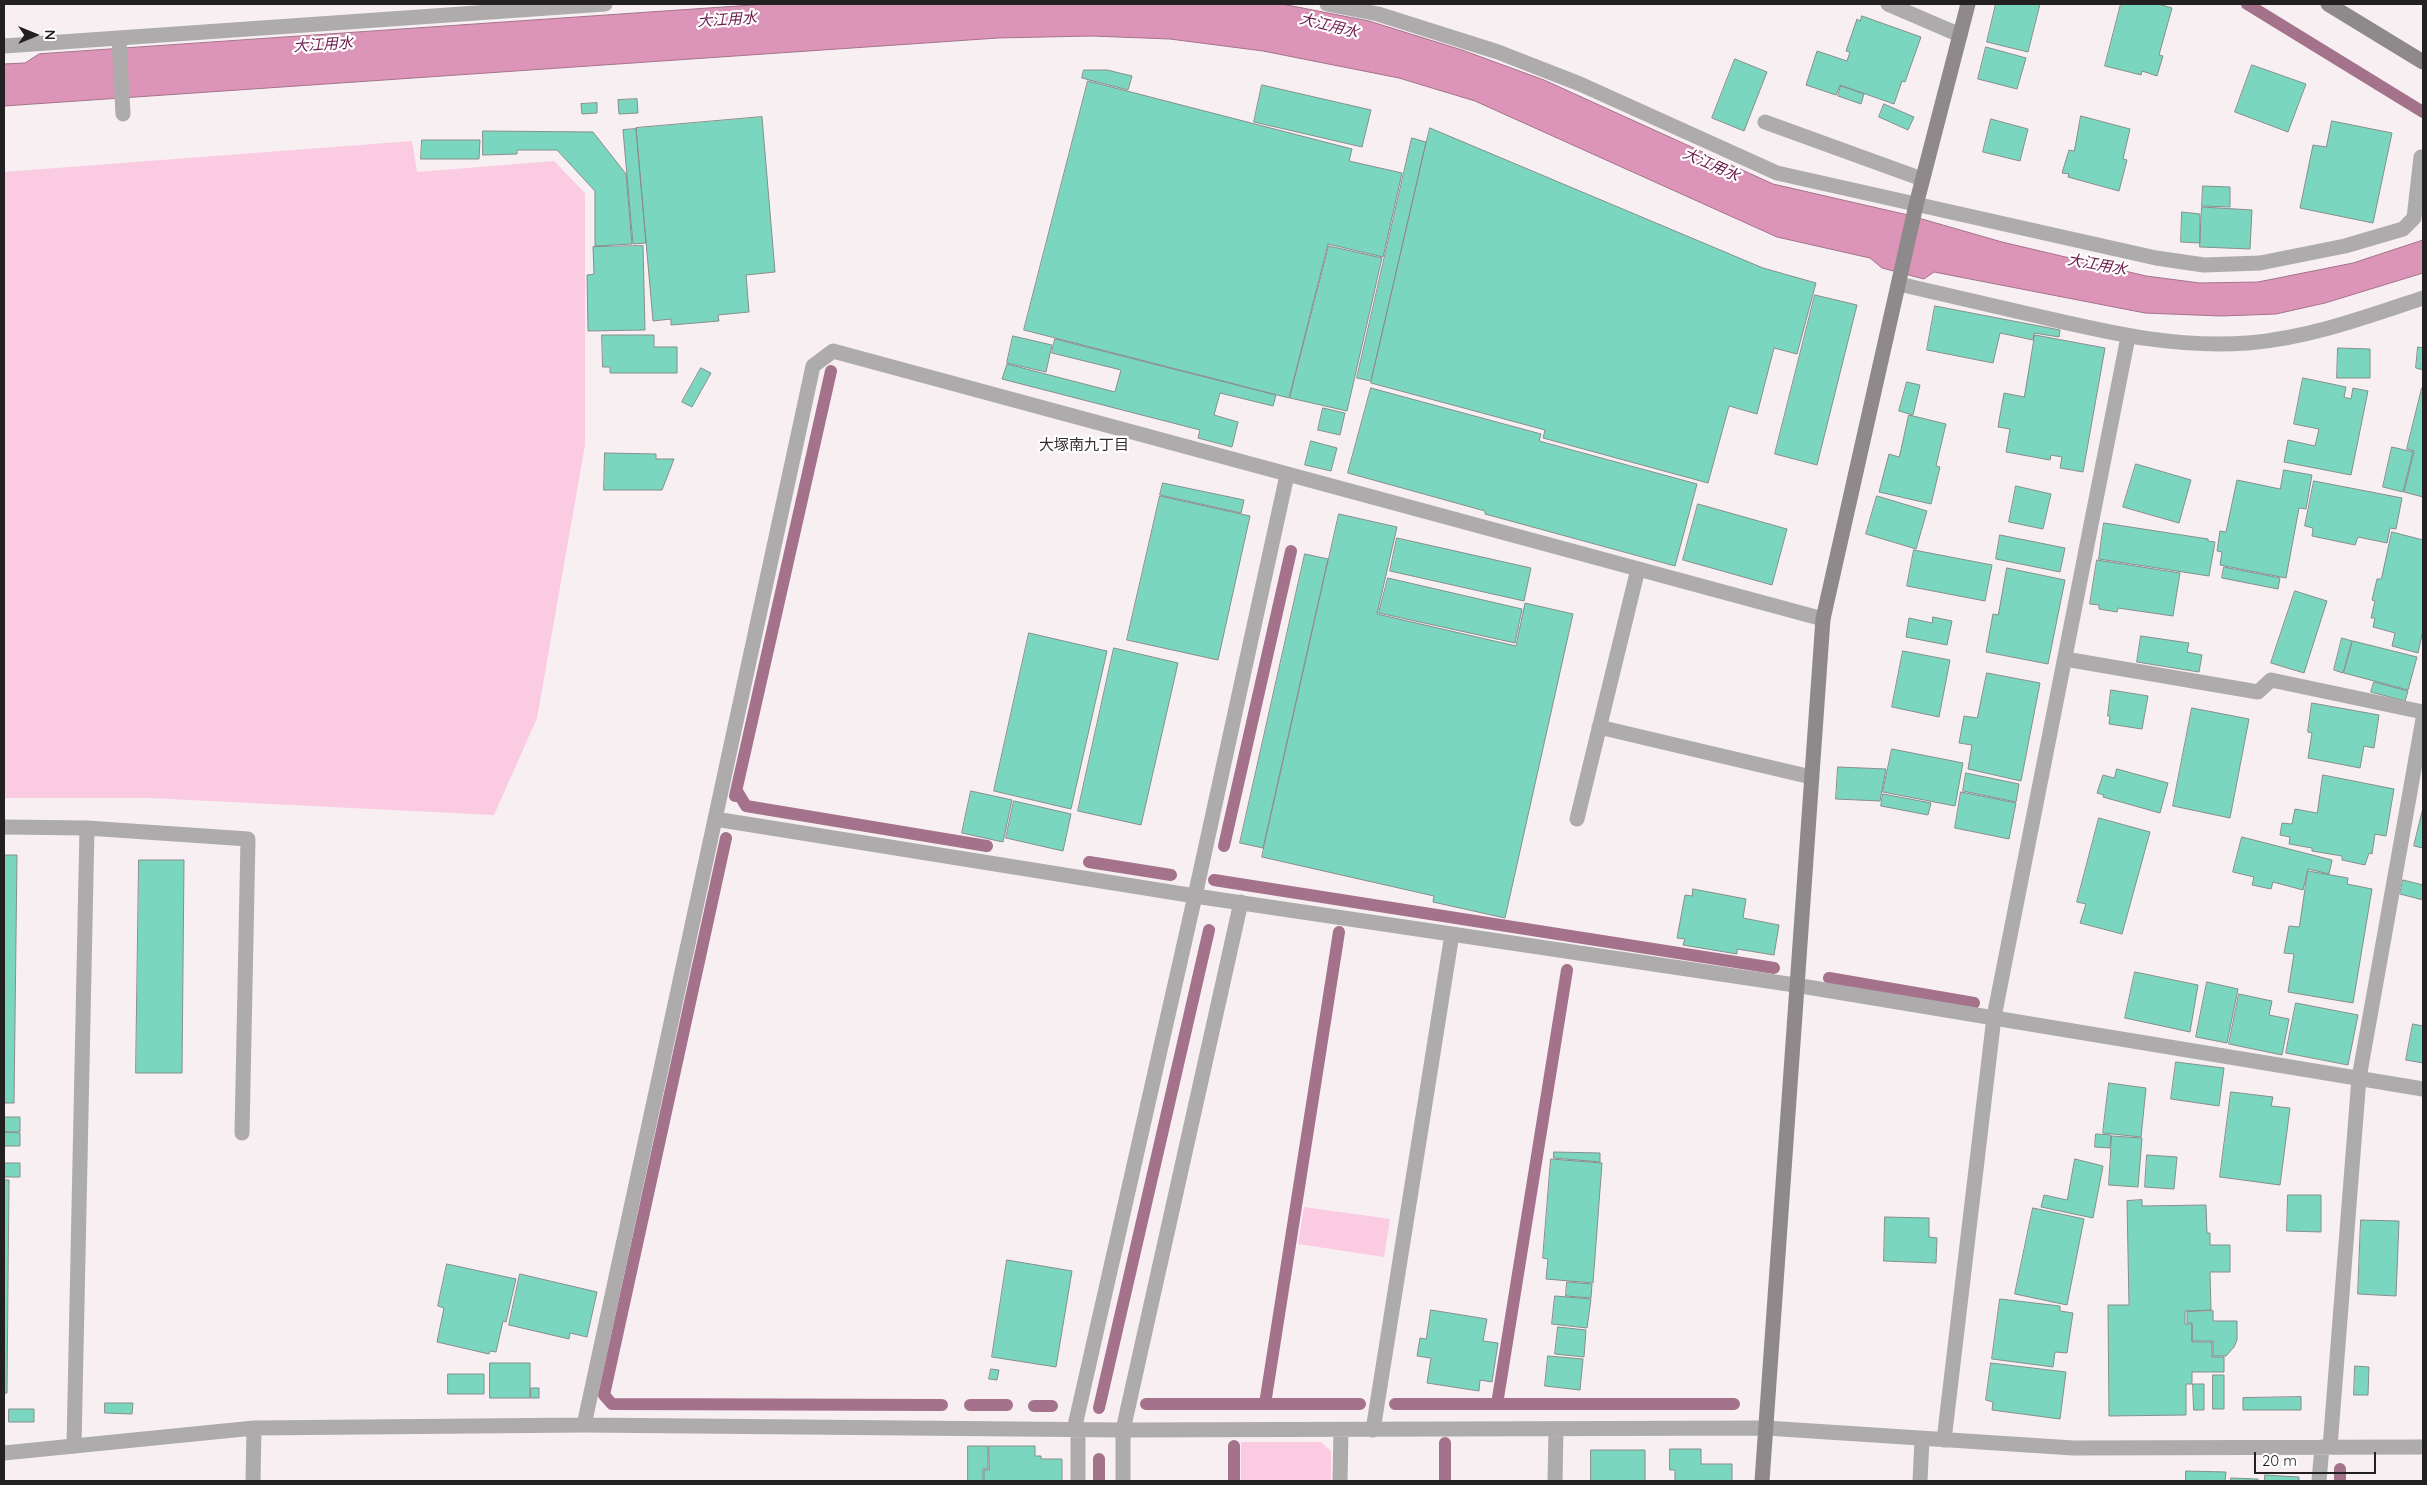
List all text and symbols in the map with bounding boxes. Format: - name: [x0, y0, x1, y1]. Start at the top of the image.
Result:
- water label: 大江用水: [696, 9, 758, 31]
- north arrow: [10, 10, 60, 60]
- water label: 大江用水: [1298, 10, 1360, 42]
- text: N: [41, 30, 59, 40]
- water label: 大江用水: [292, 34, 354, 56]
- water label: 大江用水: [1680, 145, 1742, 185]
- water label: 大江用水: [2066, 251, 2128, 279]
- district label: 大塚南九丁目: [1039, 436, 1129, 454]
- scale bar: [2257, 1442, 2380, 1474]
- text: 20 m: [2262, 1451, 2297, 1470]

